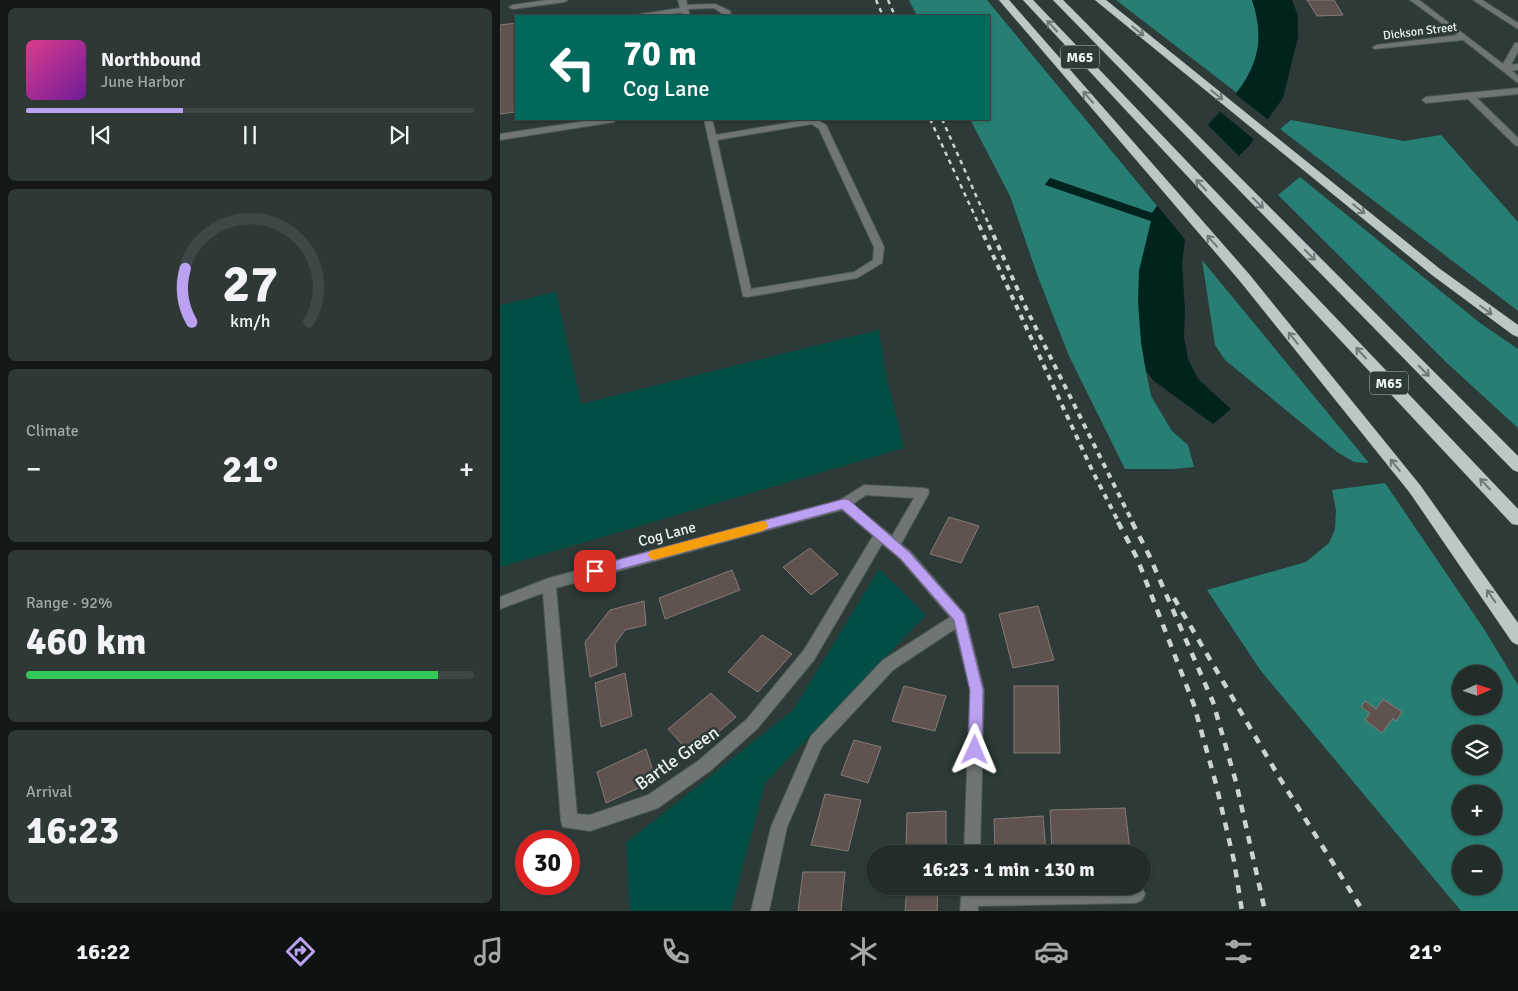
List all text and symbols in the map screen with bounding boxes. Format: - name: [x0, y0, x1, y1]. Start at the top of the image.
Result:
- one-way arrow: [1046, 20, 1058, 33]
- street label: Dickson Street: [1382, 20, 1458, 43]
- one-way arrow: [1131, 25, 1144, 36]
- text: 70 m: [623, 32, 697, 75]
- icon: left: [540, 35, 605, 100]
- road number: M65: [1061, 46, 1099, 68]
- text: Northbound: [101, 48, 201, 72]
- text: June Harbor: [101, 72, 185, 92]
- text: Cog Lane: [623, 75, 709, 102]
- one-way arrow: [1210, 89, 1223, 100]
- one-way arrow: [1082, 90, 1093, 103]
- icon: previous: [87, 121, 115, 149]
- icon: pause: [236, 121, 264, 149]
- icon: next: [385, 121, 413, 149]
- one-way arrow: [1195, 179, 1208, 191]
- one-way arrow: [1252, 196, 1264, 209]
- one-way arrow: [1352, 204, 1365, 215]
- one-way arrow: [1206, 234, 1218, 247]
- one-way arrow: [1303, 249, 1316, 261]
- text: 27: [222, 252, 278, 316]
- one-way arrow: [1479, 305, 1493, 315]
- text: km/h: [230, 310, 270, 332]
- one-way arrow: [1288, 332, 1299, 345]
- one-way arrow: [1355, 347, 1367, 360]
- one-way arrow: [1418, 364, 1430, 377]
- road number: M65: [1370, 372, 1408, 394]
- text: Climate: [26, 421, 79, 441]
- text: 21°: [222, 446, 278, 493]
- text: −: [26, 452, 41, 486]
- text: +: [459, 452, 474, 486]
- one-way arrow: [1390, 459, 1401, 472]
- one-way arrow: [1479, 478, 1491, 490]
- street label: Cog Lane: [636, 518, 698, 550]
- pin: [574, 550, 616, 592]
- icon: arrive: [581, 557, 609, 585]
- one-way arrow: [1486, 589, 1496, 603]
- text: Range · 92%: [26, 593, 112, 613]
- text: 460 km: [26, 618, 147, 665]
- north arrow: [1452, 665, 1502, 715]
- map controls: [1452, 665, 1502, 895]
- street label: Bartle Green: [631, 721, 723, 795]
- position arrow: [948, 723, 1000, 775]
- button: layers: [1452, 725, 1502, 775]
- text: Arrival: [26, 782, 72, 802]
- button: +: [1452, 785, 1502, 835]
- text: 16:23: [26, 807, 119, 854]
- speed limit sign: 30: [515, 830, 580, 895]
- button: −: [1452, 845, 1502, 895]
- text: 16:23 · 1 min · 130 m: [922, 858, 1095, 882]
- icon: directions: [283, 934, 318, 969]
- icon: music: [471, 934, 506, 969]
- icon: phone: [658, 934, 693, 969]
- icon: climate: [846, 934, 881, 969]
- icon: car: [1034, 934, 1069, 969]
- icon: filters: [1221, 934, 1256, 969]
- text: 16:22: [76, 938, 130, 965]
- text: 21°: [1409, 938, 1442, 965]

